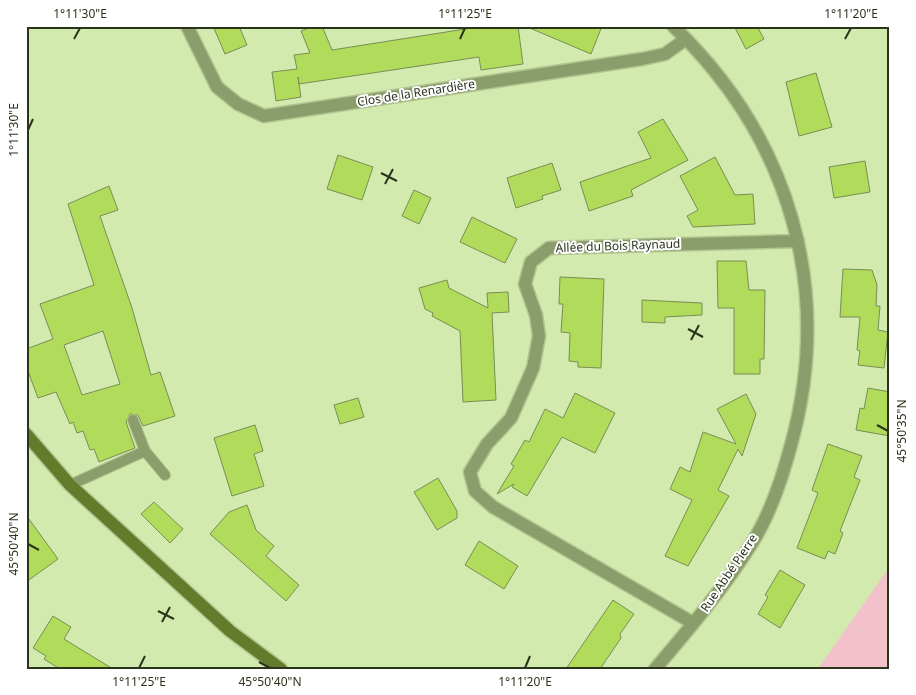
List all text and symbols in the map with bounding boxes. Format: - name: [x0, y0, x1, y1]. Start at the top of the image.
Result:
- text: 1°11'30"E: [53, 5, 107, 22]
- text: 1°11'25"E: [438, 5, 492, 22]
- text: 1°11'20"E: [824, 5, 878, 22]
- street label: Clos de la Renardière: [356, 75, 476, 110]
- text: 1°11'30"E: [5, 103, 22, 157]
- street label: Allée du Bois Raynaud: [555, 235, 681, 256]
- text: 45°50'35"N: [893, 399, 910, 463]
- text: 45°50'40"N: [5, 512, 22, 576]
- street label: Rue Abbé Pierre: [696, 530, 761, 615]
- text: 1°11'25"E: [112, 673, 166, 690]
- text: 45°50'40"N: [238, 673, 302, 690]
- text: 1°11'20"E: [498, 673, 552, 690]

